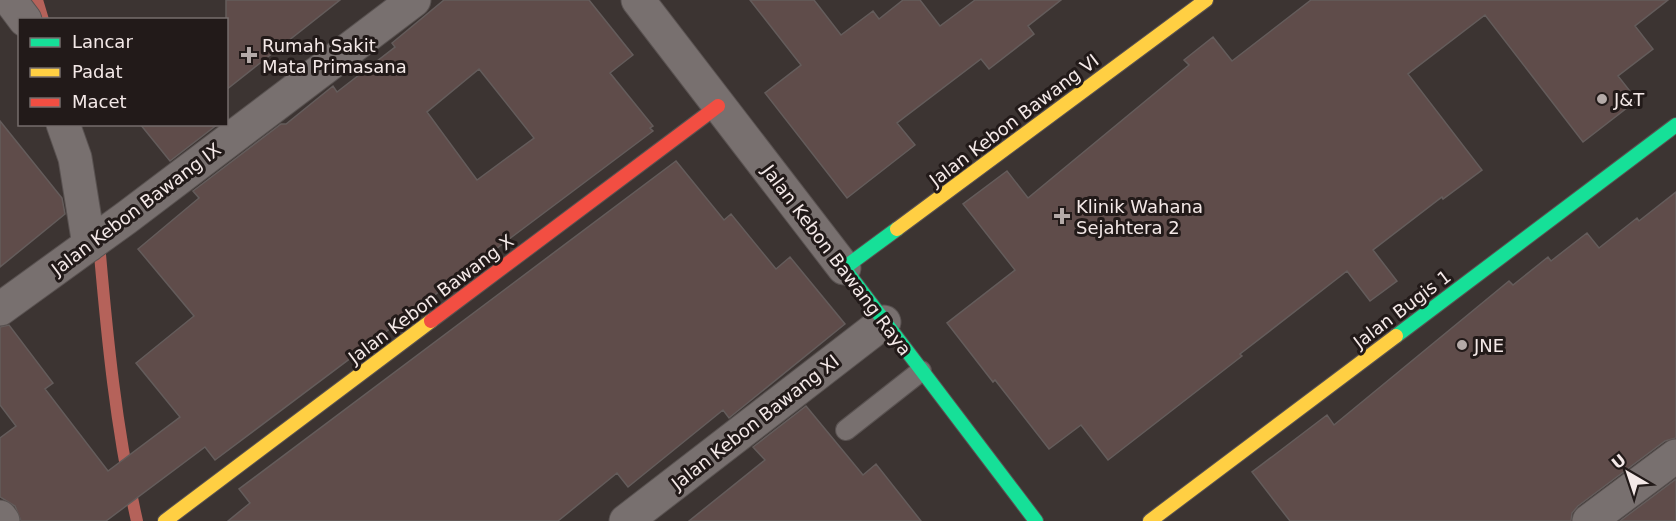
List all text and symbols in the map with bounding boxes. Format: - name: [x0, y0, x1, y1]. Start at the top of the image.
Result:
- legend: [18, 18, 228, 126]
- text: Lancar: [72, 31, 133, 52]
- place label: Rumah Sakit Mata Primasana: [262, 35, 407, 77]
- marker: Rumah Sakit Mata Primasana: [240, 46, 258, 64]
- street label: Jalan Kebon Bawang VI: [924, 50, 1103, 191]
- text: Padat: [72, 61, 123, 82]
- place label: J&T: [1613, 89, 1645, 110]
- text: Macet: [72, 91, 127, 112]
- marker: J&T: [1595, 92, 1609, 106]
- street label: Jalan Kebon Bawang IX: [46, 139, 225, 280]
- street label: Jalan Kebon Bawang Raya: [758, 160, 916, 360]
- place label: Klinik Wahana Sejahtera 2: [1076, 196, 1203, 238]
- marker: Klinik Wahana Sejahtera 2: [1053, 207, 1071, 225]
- street label: Jalan Kebon Bawang X: [344, 230, 518, 368]
- street label: Jalan Bugis 1: [1348, 266, 1455, 353]
- place label: JNE: [1473, 335, 1504, 356]
- marker: JNE: [1455, 338, 1469, 352]
- street label: Jalan Kebon Bawang XI: [666, 350, 843, 494]
- north arrow: [1598, 443, 1658, 503]
- text: U: [1608, 450, 1630, 473]

